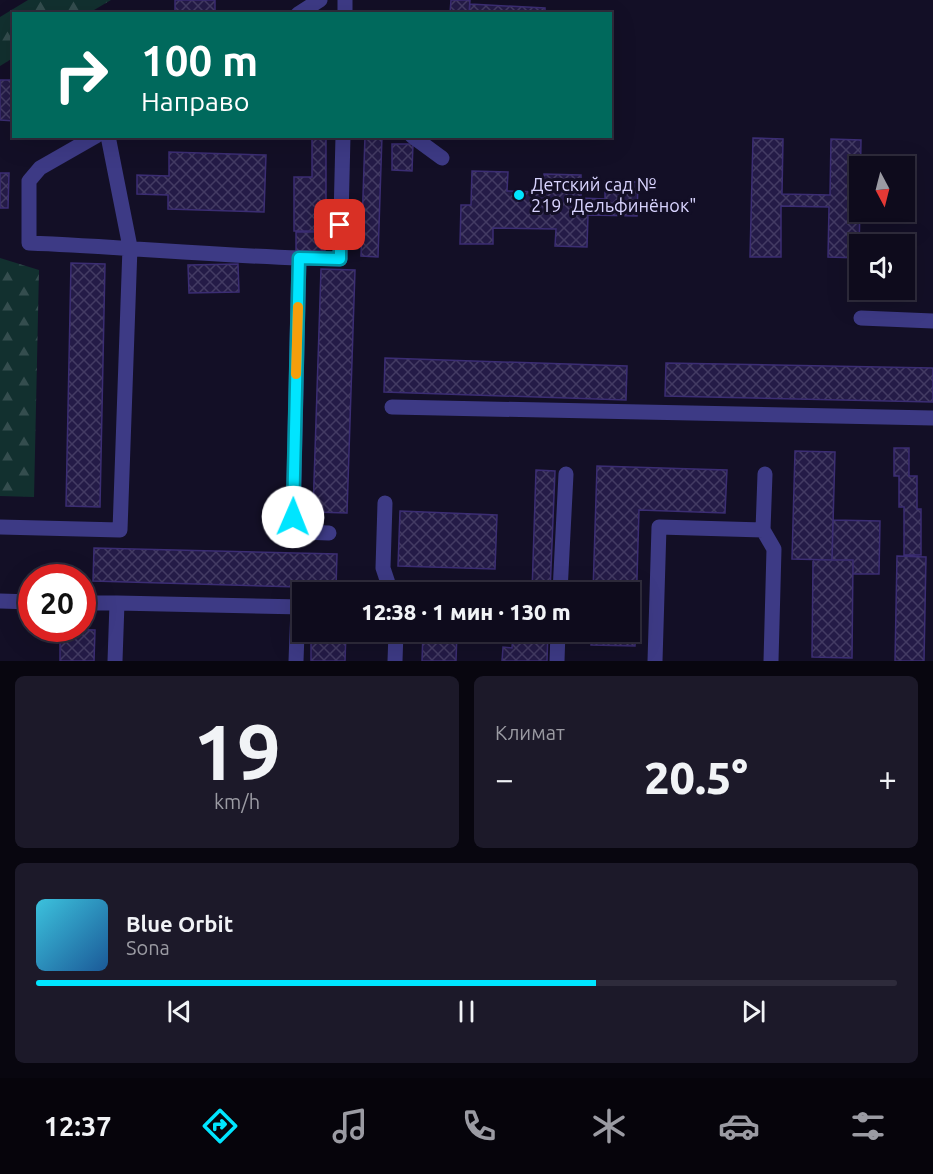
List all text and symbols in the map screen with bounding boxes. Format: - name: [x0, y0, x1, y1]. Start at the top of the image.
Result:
- icon: right: [42, 36, 120, 114]
- text: 100 m: [141, 37, 258, 84]
- text: Направо: [141, 86, 250, 116]
- north arrow: [849, 156, 915, 222]
- map controls: [849, 156, 915, 300]
- place label: Детский сад № 219 "Дельфинёнок": [531, 174, 696, 215]
- marker: Детский сад № 219 "Дельфинёнок": [512, 188, 526, 202]
- pin: [314, 199, 365, 250]
- icon: arrive: [323, 208, 356, 241]
- button: sound: [849, 234, 915, 300]
- position arrow: [261, 485, 325, 549]
- speed limit sign: 20: [18, 564, 96, 642]
- text: 12:38 · 1 мин · 130 m: [361, 599, 571, 624]
- text: 19: [193, 707, 281, 795]
- text: Климат: [495, 721, 565, 744]
- text: 20.5°: [644, 752, 748, 803]
- text: −: [495, 760, 514, 797]
- text: +: [878, 760, 897, 797]
- text: km/h: [214, 790, 260, 813]
- text: Blue Orbit: [126, 911, 233, 936]
- text: Sona: [126, 936, 170, 959]
- icon: previous: [163, 995, 196, 1028]
- icon: pause: [450, 995, 483, 1028]
- icon: next: [737, 995, 770, 1028]
- icon: directions: [199, 1105, 241, 1147]
- icon: music: [329, 1105, 371, 1147]
- icon: phone: [458, 1105, 500, 1147]
- icon: climate: [588, 1105, 630, 1147]
- icon: car: [718, 1105, 760, 1147]
- icon: filters: [847, 1105, 889, 1147]
- text: 12:37: [44, 1111, 111, 1141]

